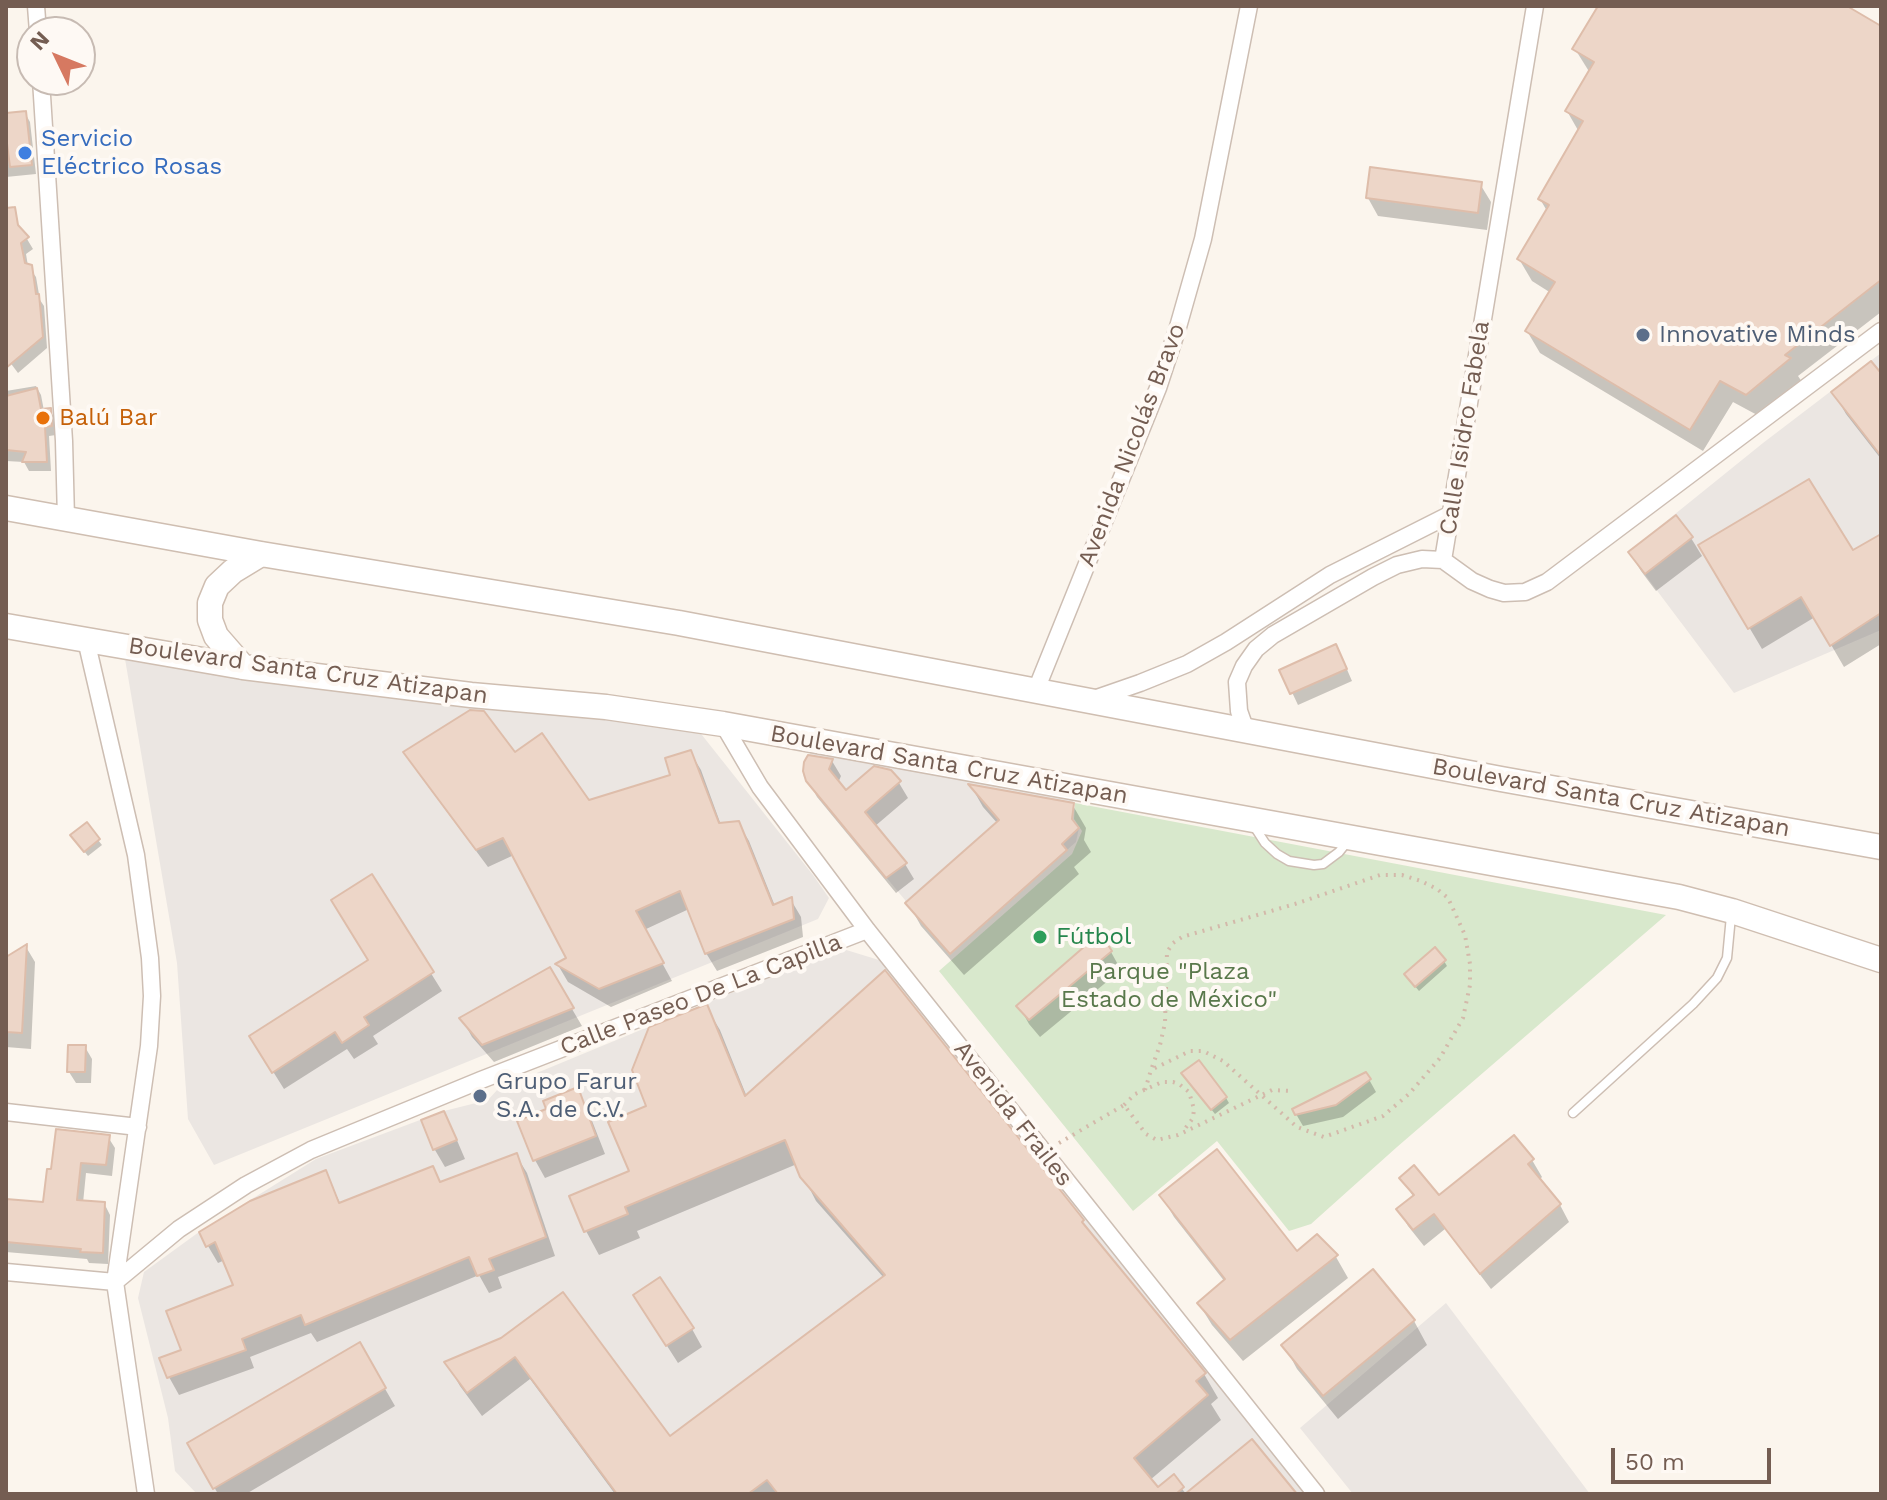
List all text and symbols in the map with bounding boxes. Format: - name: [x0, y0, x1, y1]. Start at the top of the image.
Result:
- north arrow: [16, 16, 96, 96]
- text: N: [25, 26, 54, 55]
- place label: Servicio Eléctrico Rosas: [41, 125, 222, 181]
- marker: Servicio Eléctrico Rosas: [16, 144, 34, 162]
- street label: Avenida Nicolás Bravo: [1072, 319, 1192, 571]
- street label: Calle Isidro Fabela: [1434, 319, 1496, 537]
- place label: Innovative Minds: [1659, 321, 1856, 349]
- marker: Innovative Minds: [1634, 326, 1652, 344]
- place label: Balú Bar: [59, 404, 158, 432]
- marker: Balú Bar: [34, 409, 52, 427]
- street label: Boulevard Santa Cruz Atizapan: [126, 631, 490, 711]
- street label: Boulevard Santa Cruz Atizapan: [768, 719, 1130, 811]
- street label: Boulevard Santa Cruz Atizapan: [1430, 752, 1792, 844]
- place label: Fútbol: [1056, 923, 1131, 951]
- street label: Calle Paseo De La Capilla: [556, 928, 846, 1062]
- marker: Fútbol: [1031, 928, 1049, 946]
- park label: Parque "Plaza Estado de México": [1061, 958, 1277, 1014]
- street label: Avenida Frailes: [947, 1036, 1079, 1192]
- place label: Grupo Farur S.A. de C.V.: [496, 1068, 637, 1124]
- marker: Grupo Farur S.A. de C.V.: [471, 1087, 489, 1105]
- scale bar: [1615, 1432, 1775, 1482]
- text: 50 m: [1625, 1448, 1685, 1476]

